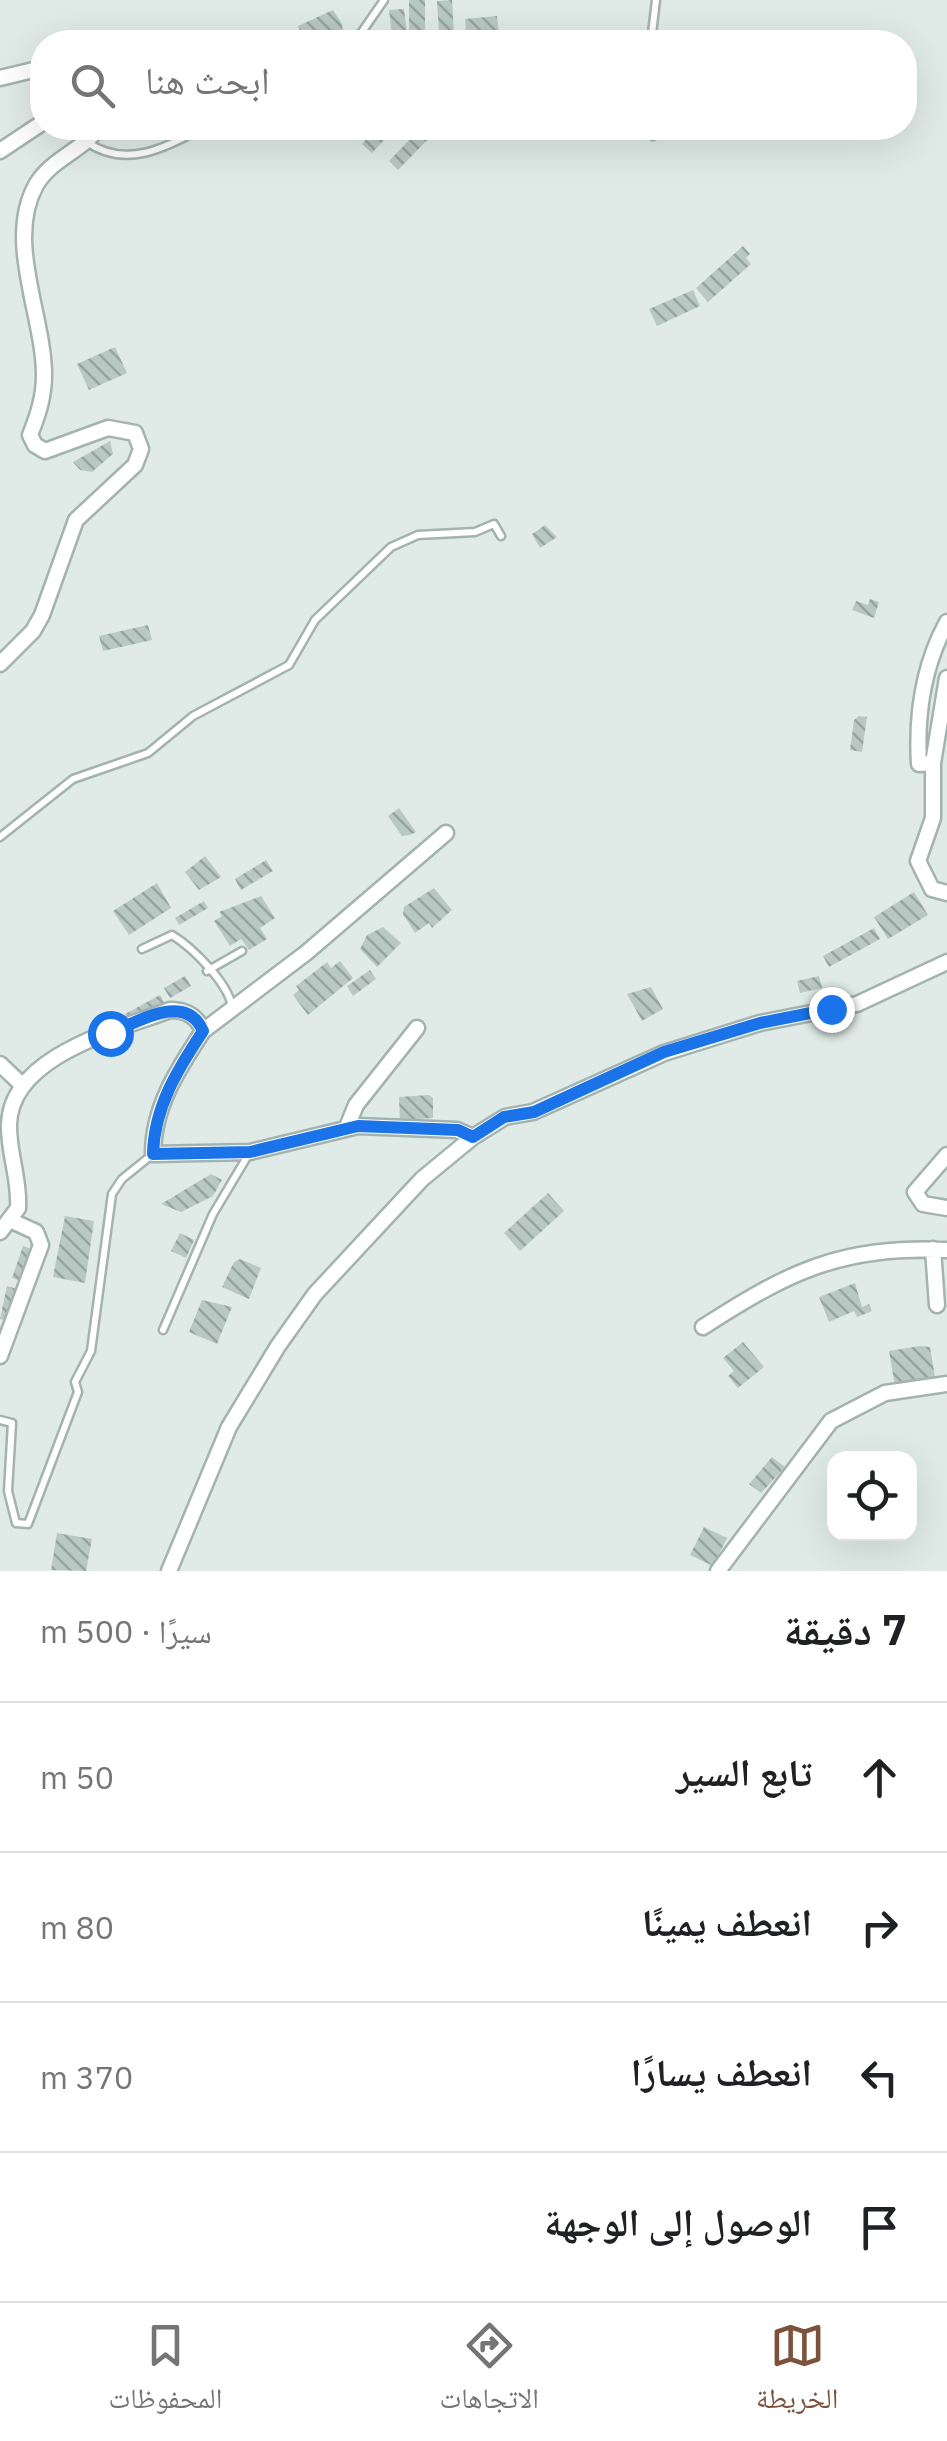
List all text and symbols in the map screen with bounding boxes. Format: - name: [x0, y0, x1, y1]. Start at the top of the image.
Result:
- search box: [30, 30, 917, 140]
- text: ابحث هنا: [145, 55, 270, 104]
- icon: search: [65, 58, 120, 113]
- route end: [809, 987, 855, 1033]
- route start: [88, 1011, 134, 1057]
- map controls: [827, 1451, 917, 1541]
- button: locate: [827, 1451, 917, 1541]
- text: 7 دقيقة: [784, 1602, 907, 1657]
- text: سيرًا · 500 m: [40, 1610, 212, 1652]
- text: تابع السير: [676, 1747, 812, 1796]
- icon: ahead: [852, 1750, 907, 1805]
- text: 50 m: [40, 1756, 114, 1798]
- text: انعطف يمينًا: [642, 1897, 812, 1946]
- icon: right: [852, 1900, 907, 1955]
- text: 80 m: [40, 1906, 114, 1948]
- text: انعطف يسارًا: [631, 2047, 812, 2096]
- icon: left: [852, 2050, 907, 2105]
- text: 370 m: [40, 2056, 133, 2098]
- text: الوصول إلى الوجهة: [544, 2197, 812, 2246]
- icon: arrive: [852, 2200, 907, 2255]
- tab: المحفوظات: [109, 2318, 222, 2426]
- tab: الاتجاهات: [440, 2318, 539, 2426]
- tab: الخريطة: [756, 2318, 838, 2426]

